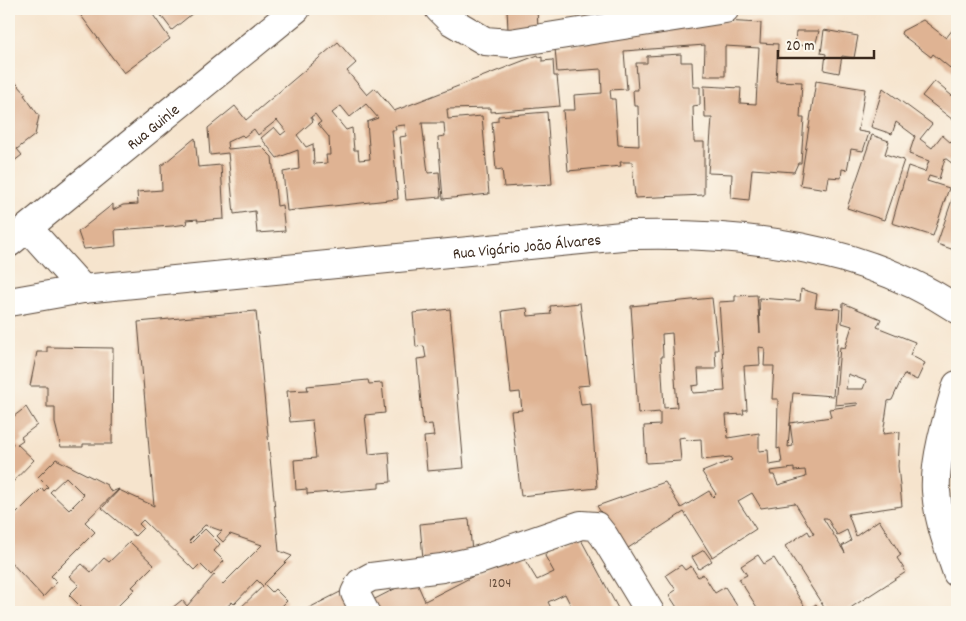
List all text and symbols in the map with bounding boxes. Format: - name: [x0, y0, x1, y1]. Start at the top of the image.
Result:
- scale bar: [778, 28, 875, 60]
- text: 20 m: [786, 36, 814, 58]
- street label: Rua Guinle: [123, 100, 185, 157]
- street label: Rua Vigário João Álvares: [452, 229, 602, 267]
- house number: 1204: [489, 574, 511, 594]

